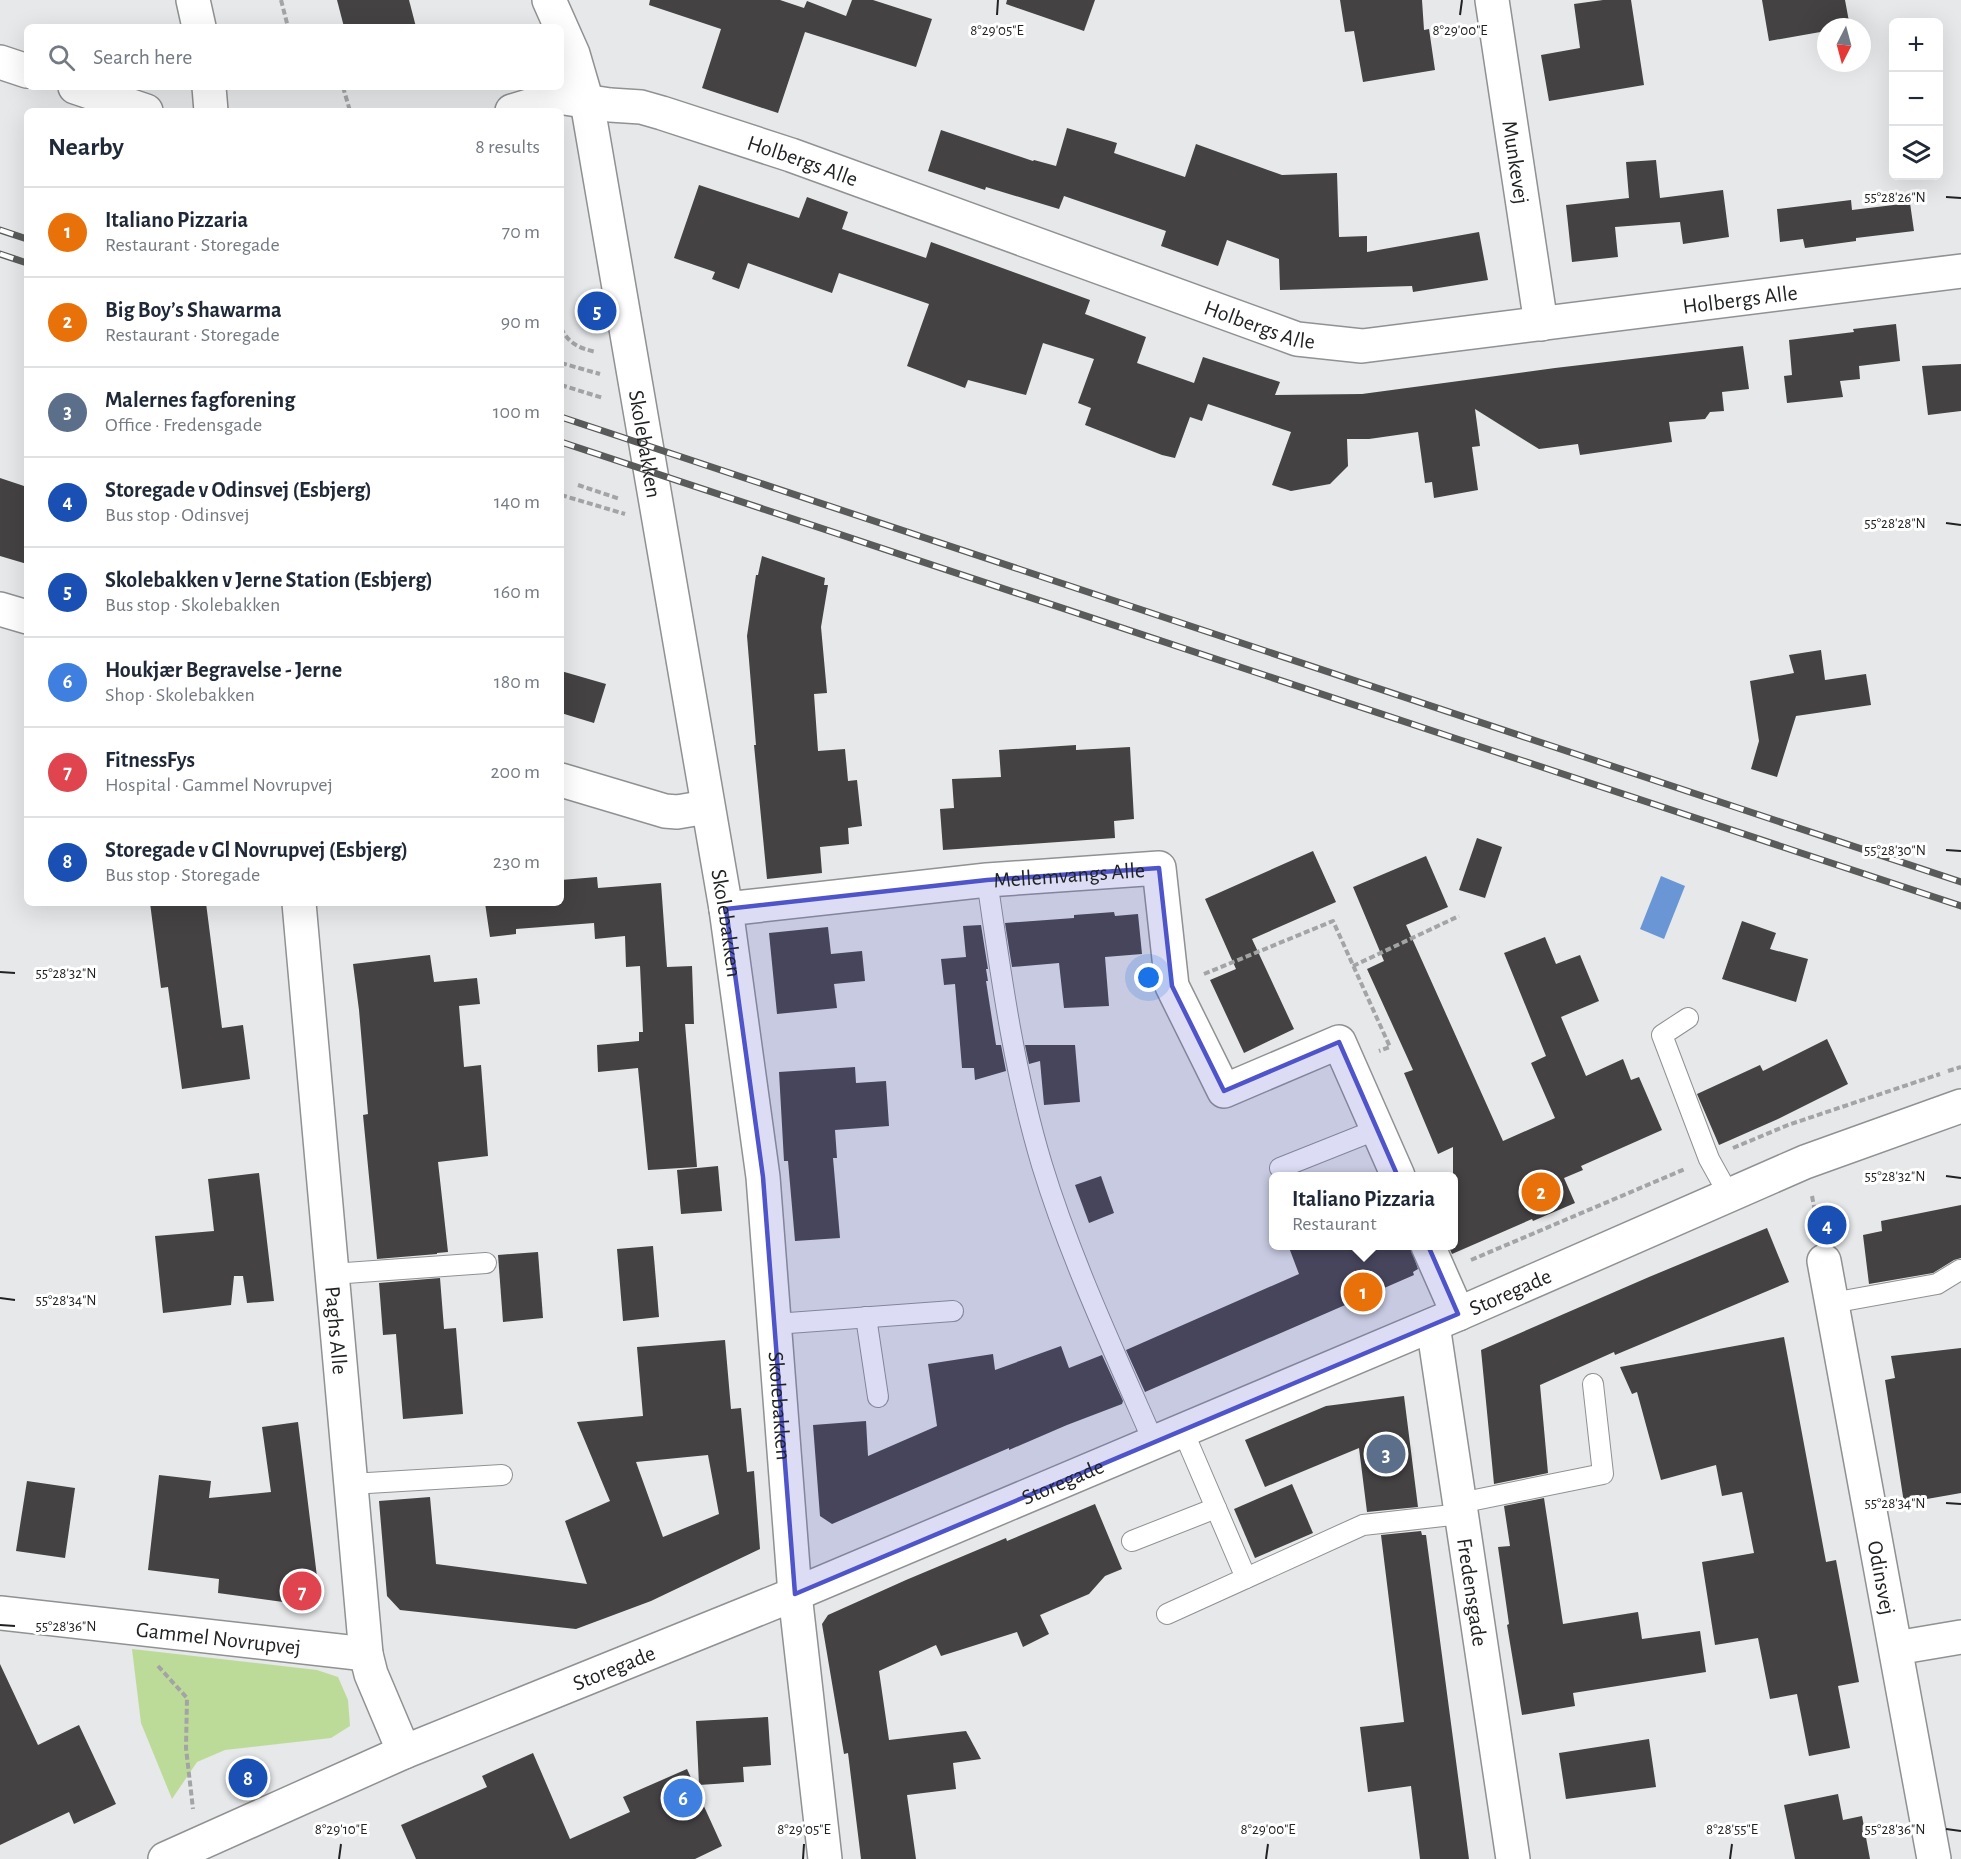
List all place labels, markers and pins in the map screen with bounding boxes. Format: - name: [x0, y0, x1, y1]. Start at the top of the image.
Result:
- pin: 5: [578, 288, 616, 334]
- pin: 2: [1522, 1170, 1560, 1214]
- pin: 4: [1808, 1202, 1846, 1248]
- pin: 1: [1344, 1270, 1382, 1314]
- pin: 3: [1366, 1432, 1406, 1476]
- pin: 7: [282, 1568, 322, 1614]
- pin: 8: [228, 1756, 268, 1800]
- pin: 6: [664, 1776, 702, 1820]

